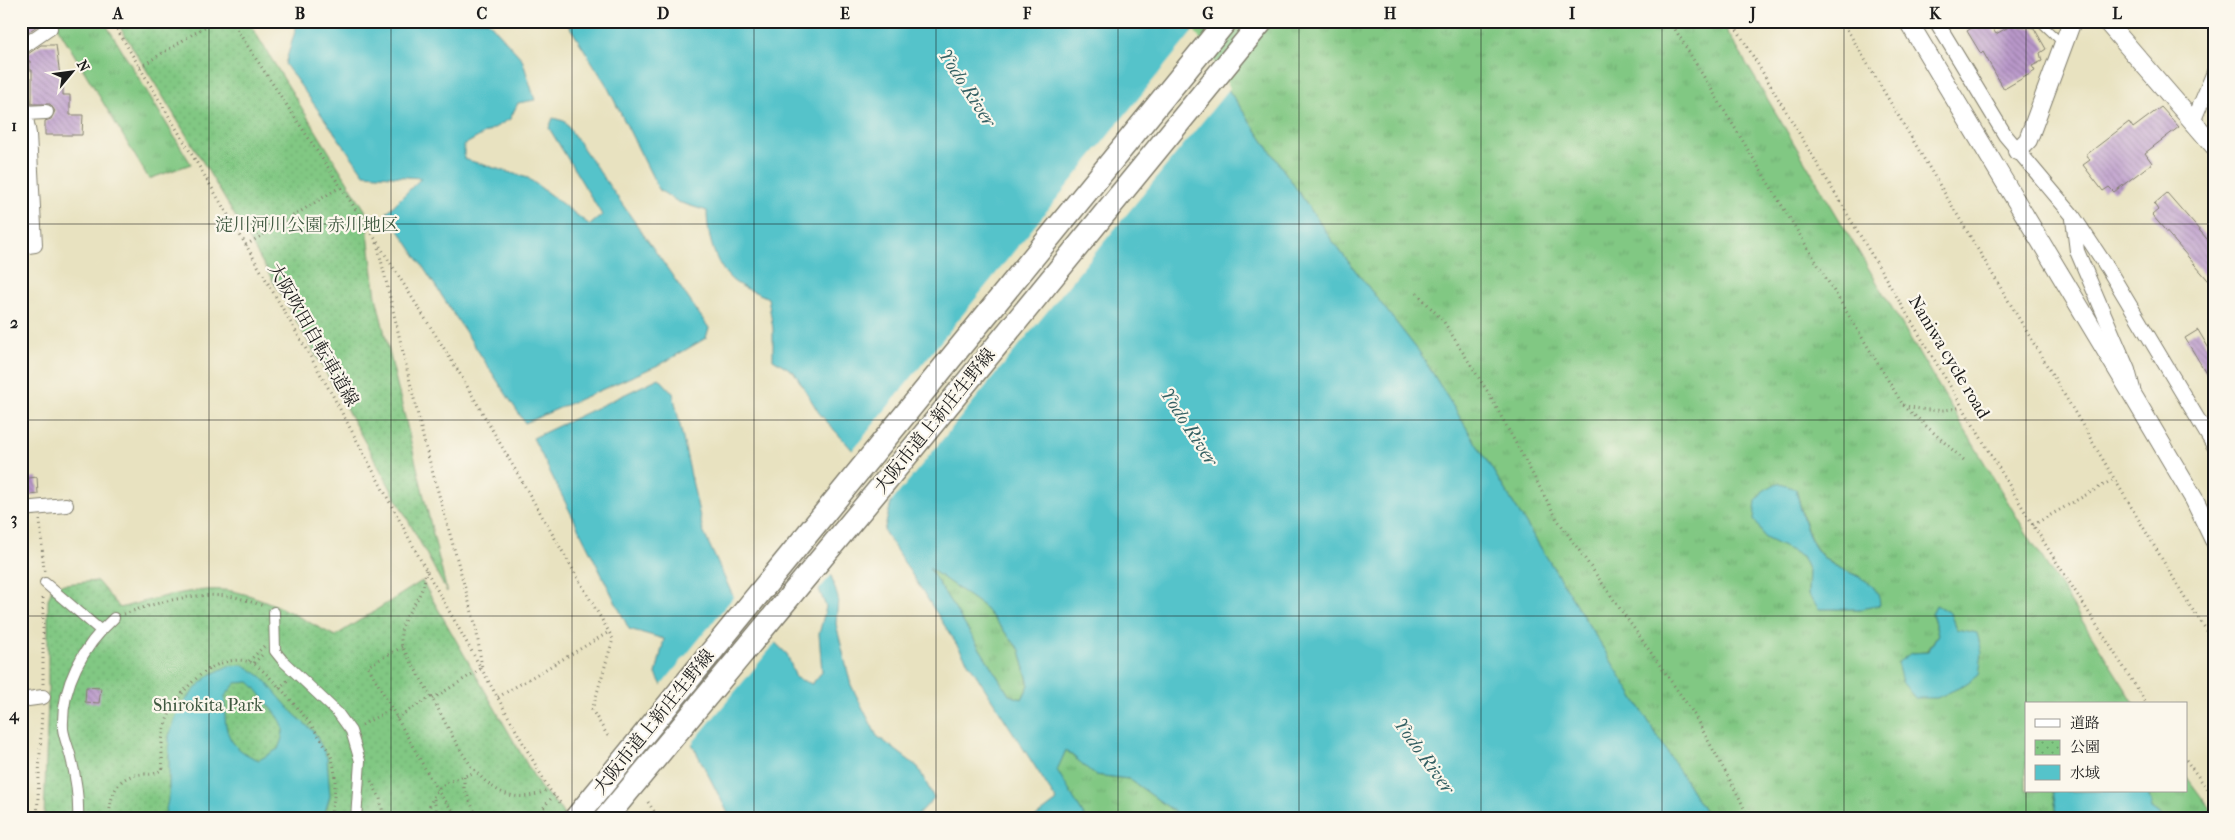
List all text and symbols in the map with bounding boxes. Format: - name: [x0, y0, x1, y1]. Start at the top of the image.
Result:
- text: A: [112, 4, 124, 23]
- text: B: [295, 4, 305, 23]
- text: C: [477, 4, 488, 23]
- text: D: [657, 4, 669, 23]
- text: E: [840, 4, 850, 23]
- text: F: [1022, 4, 1032, 23]
- text: G: [1202, 4, 1214, 23]
- text: H: [1384, 4, 1397, 23]
- text: I: [1569, 4, 1576, 23]
- text: J: [1748, 4, 1756, 24]
- text: K: [1929, 4, 1942, 23]
- text: L: [2112, 4, 2122, 23]
- water label: Yodo River: [934, 45, 1001, 132]
- north arrow: [48, 48, 98, 98]
- text: N: [73, 57, 93, 75]
- text: 1: [11, 116, 17, 135]
- park label: 淀川河川公園 赤川地区: [215, 215, 399, 236]
- street label: 大阪吹田自転車道線: [263, 260, 363, 410]
- street label: Naniwa cycle road: [1904, 292, 1994, 423]
- text: 2: [10, 313, 18, 332]
- street label: 大阪市道上新庄生野線: [870, 344, 1000, 498]
- water label: Yodo River: [1156, 384, 1223, 471]
- text: 3: [11, 509, 17, 529]
- street label: 大阪市道上新庄生野線: [589, 645, 719, 799]
- park label: Shirokita Park: [153, 695, 264, 716]
- legend: [2025, 702, 2188, 792]
- text: 4: [8, 705, 20, 725]
- water label: Yodo River: [1389, 714, 1460, 799]
- text: 道路: [2070, 714, 2100, 732]
- text: 公園: [2070, 738, 2100, 756]
- text: 水域: [2070, 764, 2100, 782]

